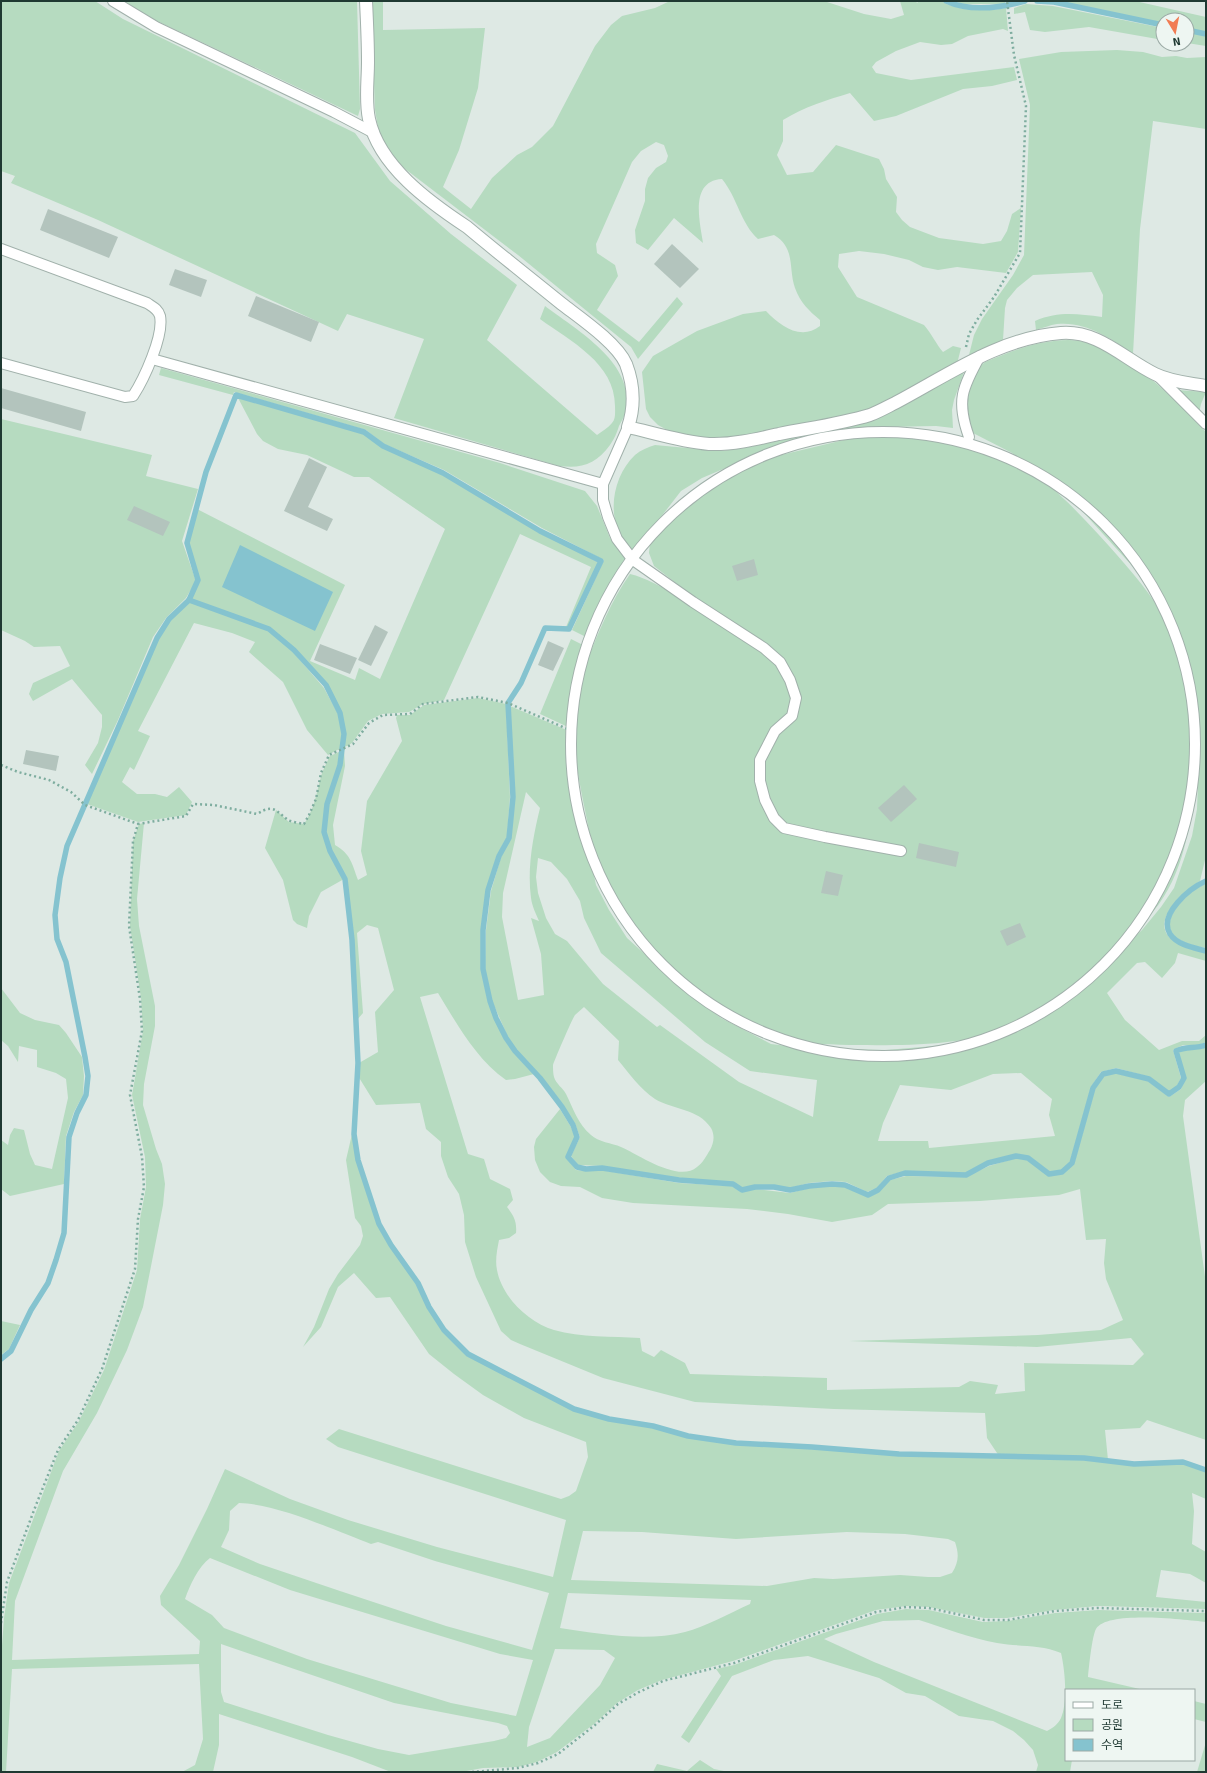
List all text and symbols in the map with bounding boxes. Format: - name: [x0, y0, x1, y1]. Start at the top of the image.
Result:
- north arrow: [1155, 12, 1195, 52]
- text: N: [1172, 34, 1182, 48]
- legend: [1065, 1689, 1195, 1761]
- text: 도로: [1101, 1698, 1123, 1713]
- text: 공원: [1101, 1718, 1123, 1733]
- text: 수역: [1101, 1738, 1123, 1753]

